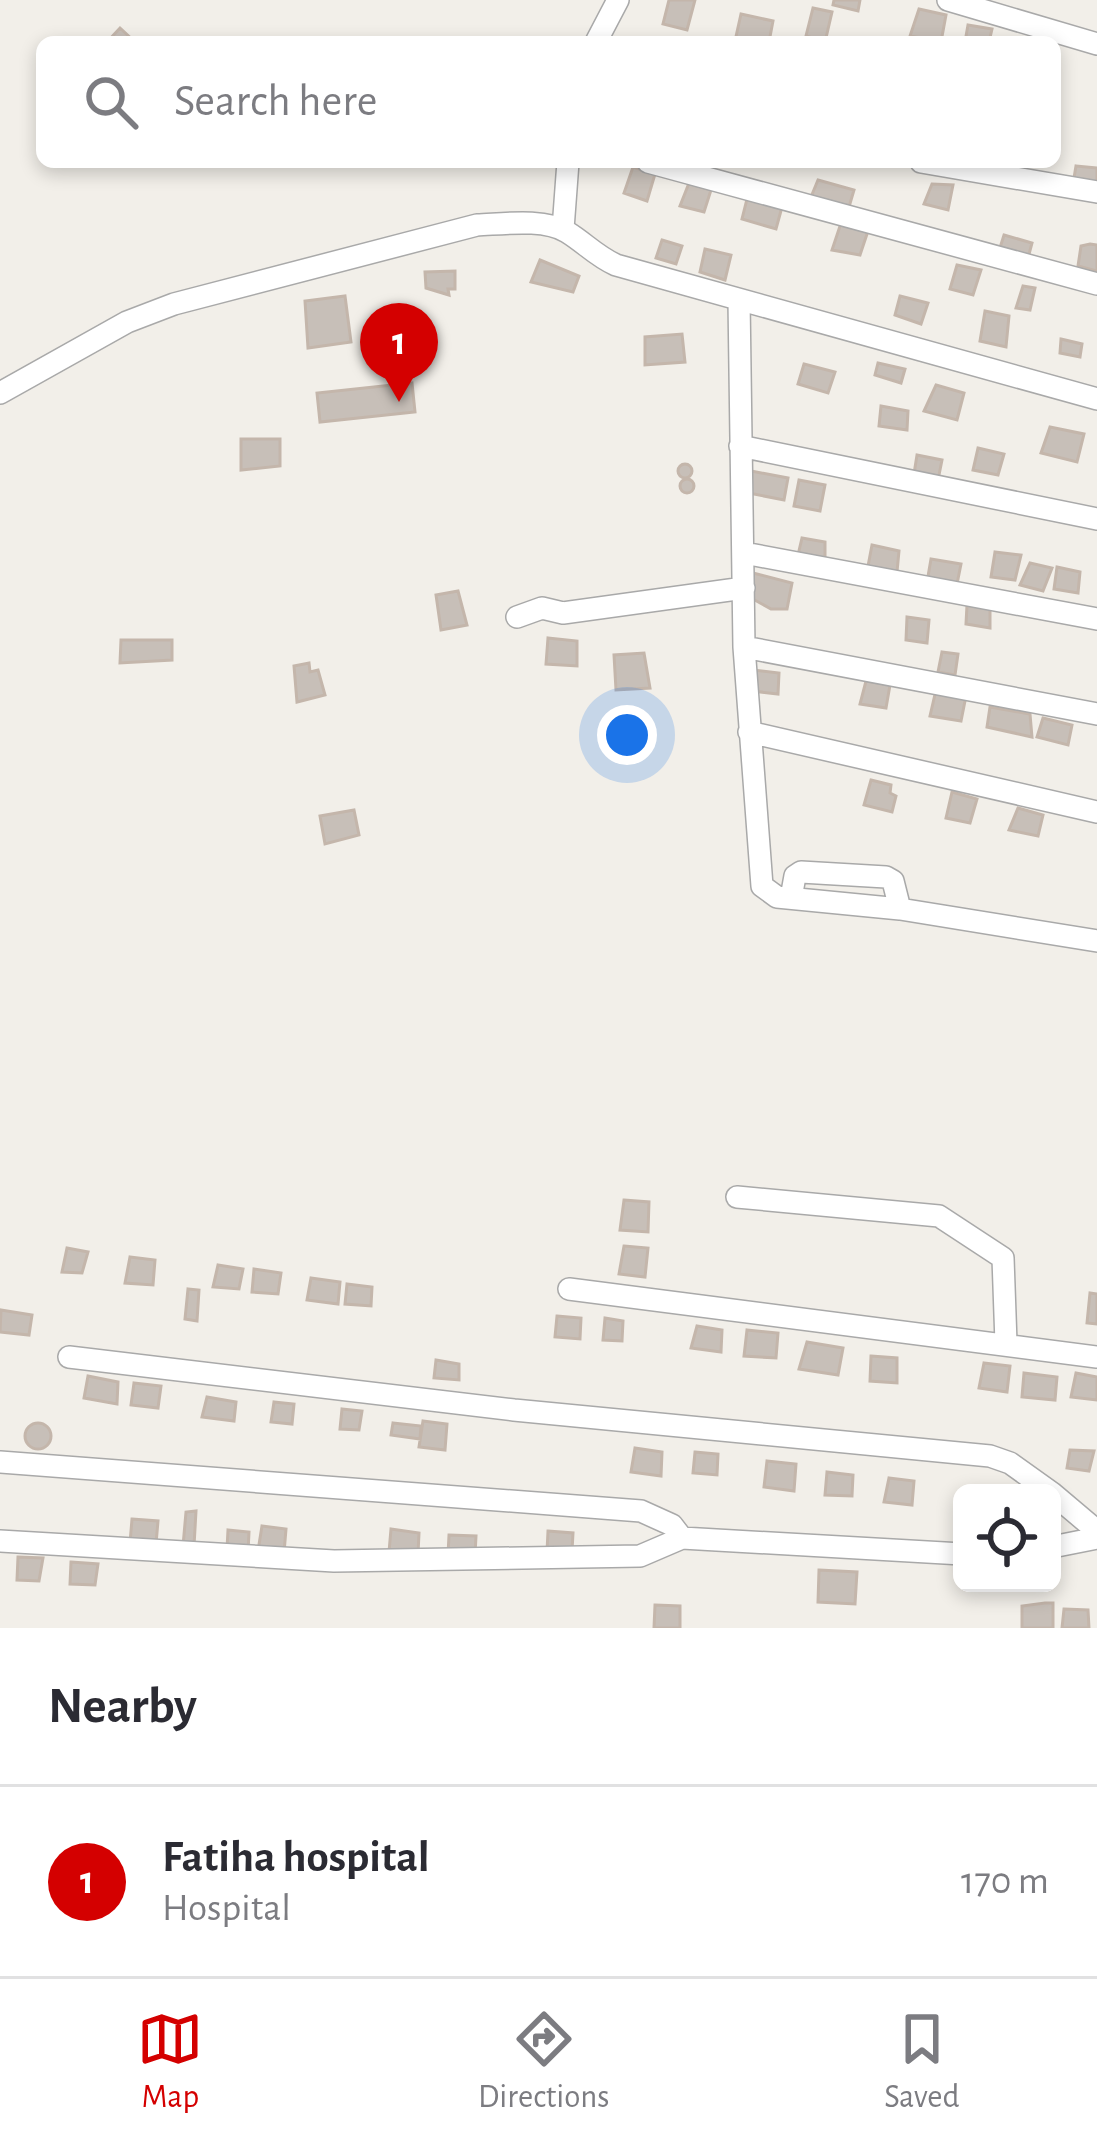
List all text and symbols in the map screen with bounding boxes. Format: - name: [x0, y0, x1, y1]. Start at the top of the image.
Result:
- search box: [36, 36, 1061, 168]
- icon: search: [78, 69, 144, 135]
- text: Search here: [174, 79, 377, 124]
- pin: 1: [360, 303, 438, 402]
- your location: [597, 705, 657, 765]
- map controls: [953, 1484, 1061, 1592]
- button: locate: [953, 1484, 1061, 1592]
- text: Nearby: [48, 1681, 197, 1732]
- text: Fatiha hospital: [162, 1835, 430, 1880]
- text: 1: [80, 1862, 94, 1901]
- text: 170 m: [961, 1862, 1049, 1901]
- text: Hospital: [162, 1889, 291, 1928]
- tab: Map: [137, 2006, 203, 2118]
- tab: Directions: [478, 2006, 609, 2118]
- tab: Saved: [884, 2006, 960, 2118]

